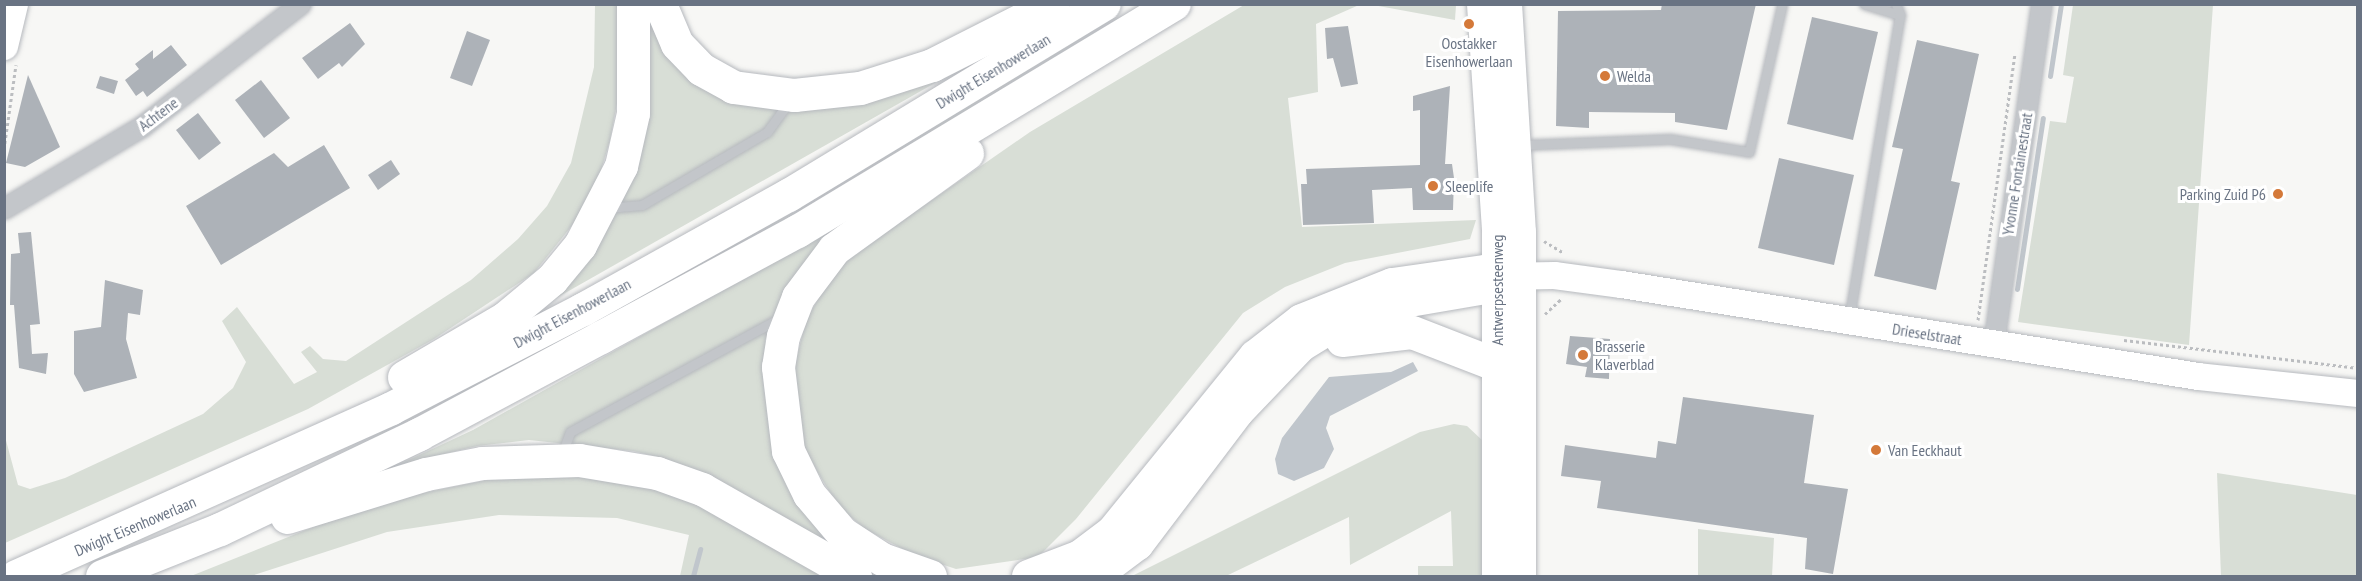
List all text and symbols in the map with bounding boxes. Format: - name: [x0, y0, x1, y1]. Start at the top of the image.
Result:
- marker: Oostakker Eisenhowerlaan: [1462, 17, 1476, 31]
- street label: Dwight Eisenhowerlaan: [932, 29, 1054, 113]
- place label: Oostakker Eisenhowerlaan: [1425, 33, 1513, 71]
- place label: Welda: [1617, 66, 1651, 86]
- marker: Welda: [1598, 69, 1612, 83]
- street label: Achtene: [134, 93, 182, 135]
- street label: Yvonne Fontainestraat: [1998, 111, 2036, 237]
- place label: Sleeplife: [1445, 176, 1493, 196]
- marker: Sleeplife: [1426, 179, 1440, 193]
- place label: Parking Zuid P6: [2180, 184, 2266, 204]
- marker: Parking Zuid P6: [2271, 187, 2285, 201]
- street label: Antwerpsesteenweg: [1487, 235, 1507, 345]
- street label: Dwight Eisenhowerlaan: [510, 274, 634, 352]
- street label: Drieselstraat: [1891, 319, 1963, 349]
- place label: Brasserie Klaverblad: [1595, 336, 1654, 374]
- marker: Brasserie Klaverblad: [1576, 348, 1590, 362]
- place label: Van Eeckhaut: [1888, 440, 1962, 460]
- marker: Van Eeckhaut: [1869, 443, 1883, 457]
- street label: Dwight Eisenhowerlaan: [71, 492, 199, 560]

